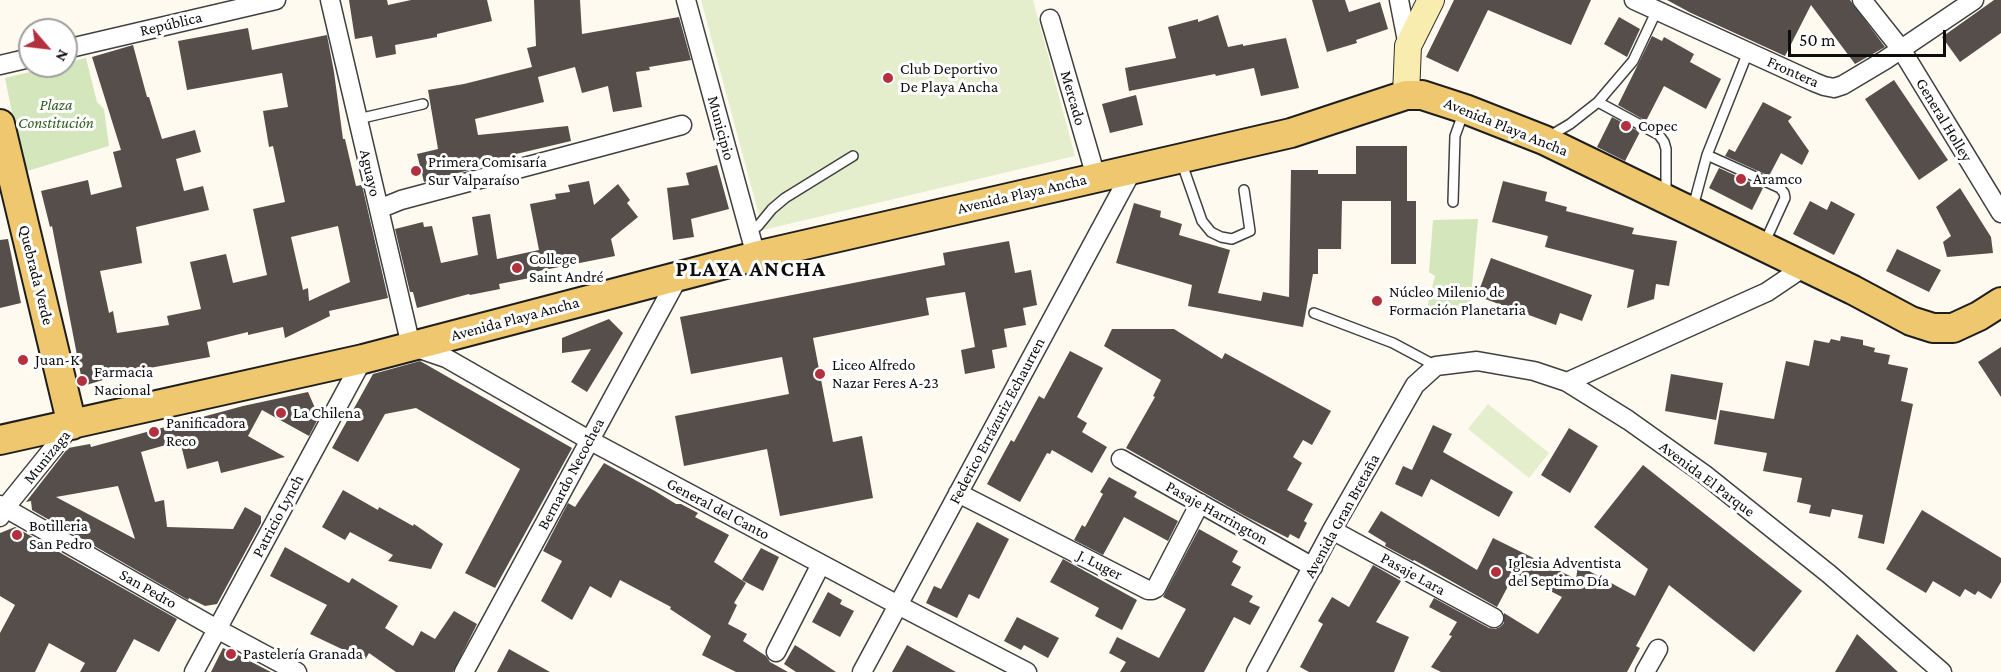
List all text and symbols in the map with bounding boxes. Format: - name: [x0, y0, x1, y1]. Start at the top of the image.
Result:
- street label: República: [138, 8, 204, 40]
- north arrow: [18, 18, 78, 78]
- scale bar: [1791, 18, 1948, 56]
- text: 50 m: [1799, 30, 1836, 50]
- text: N: [53, 47, 73, 65]
- street label: Frontera: [1764, 52, 1822, 92]
- place label: Club Deportivo De Playa Ancha: [900, 59, 998, 97]
- street label: Mercado: [1056, 68, 1090, 128]
- marker: Club Deportivo De Playa Ancha: [881, 71, 895, 85]
- street label: General Holley: [1912, 75, 1976, 165]
- street label: Avenida Playa Ancha: [1441, 93, 1571, 161]
- street label: Municipio: [703, 94, 739, 162]
- park label: Plaza Constitución: [18, 95, 94, 133]
- place label: Copec: [1638, 116, 1677, 136]
- marker: Copec: [1619, 119, 1633, 133]
- street label: Aguayo: [355, 148, 385, 198]
- place label: Primera Comisaría Sur Valparaíso: [428, 152, 547, 190]
- marker: Primera Comisaría Sur Valparaíso: [409, 164, 423, 178]
- place label: Aramco: [1753, 169, 1802, 189]
- street label: Avenida Playa Ancha: [955, 170, 1089, 218]
- marker: Aramco: [1734, 172, 1748, 186]
- street label: Quebrada Verde: [14, 223, 58, 327]
- place label: College Saint André: [529, 249, 603, 287]
- district label: PLAYA ANCHA: [676, 256, 826, 282]
- marker: College Saint André: [510, 261, 524, 275]
- place label: Núcleo Milenio de Formación Planetaria: [1389, 282, 1526, 320]
- street label: Avenida Playa Ancha: [449, 293, 581, 345]
- marker: Núcleo Milenio de Formación Planetaria: [1370, 294, 1384, 308]
- street label: Federico Errázuriz Echaurren: [945, 334, 1049, 508]
- place label: Juan-K: [35, 350, 79, 370]
- marker: Juan-K: [16, 353, 30, 367]
- place label: Liceo Alfredo Nazar Feres A-23: [832, 355, 939, 393]
- place label: Farmacia Nacional: [94, 362, 153, 400]
- marker: Liceo Alfredo Nazar Feres A-23: [813, 367, 827, 381]
- marker: Farmacia Nacional: [75, 374, 89, 388]
- place label: La Chilena: [293, 403, 361, 423]
- marker: La Chilena: [274, 406, 288, 420]
- place label: Panificadora Reco: [166, 413, 246, 451]
- street label: Bernardo Necochea: [533, 415, 609, 533]
- marker: Panificadora Reco: [147, 425, 161, 439]
- street label: Munizaga: [19, 426, 75, 488]
- street label: Avenida El Parque: [1655, 437, 1759, 521]
- street label: Avenida Gran Bretaña: [1300, 451, 1384, 581]
- street label: Patricio Lynch: [248, 471, 308, 561]
- street label: General del Canto: [663, 474, 773, 544]
- street label: Pasaje Harrington: [1162, 477, 1272, 549]
- place label: Botilleria San Pedro: [29, 516, 92, 554]
- marker: Botilleria San Pedro: [10, 528, 24, 542]
- street label: J. Luger: [1074, 546, 1126, 584]
- street label: Pasaje Lara: [1377, 548, 1449, 600]
- place label: Iglesia Adventista del Septimo Día: [1508, 553, 1621, 591]
- street label: San Pedro: [116, 565, 180, 613]
- marker: Iglesia Adventista del Septimo Día: [1489, 565, 1503, 579]
- place label: Pastelería Granada: [243, 644, 363, 664]
- marker: Pastelería Granada: [224, 647, 238, 661]

